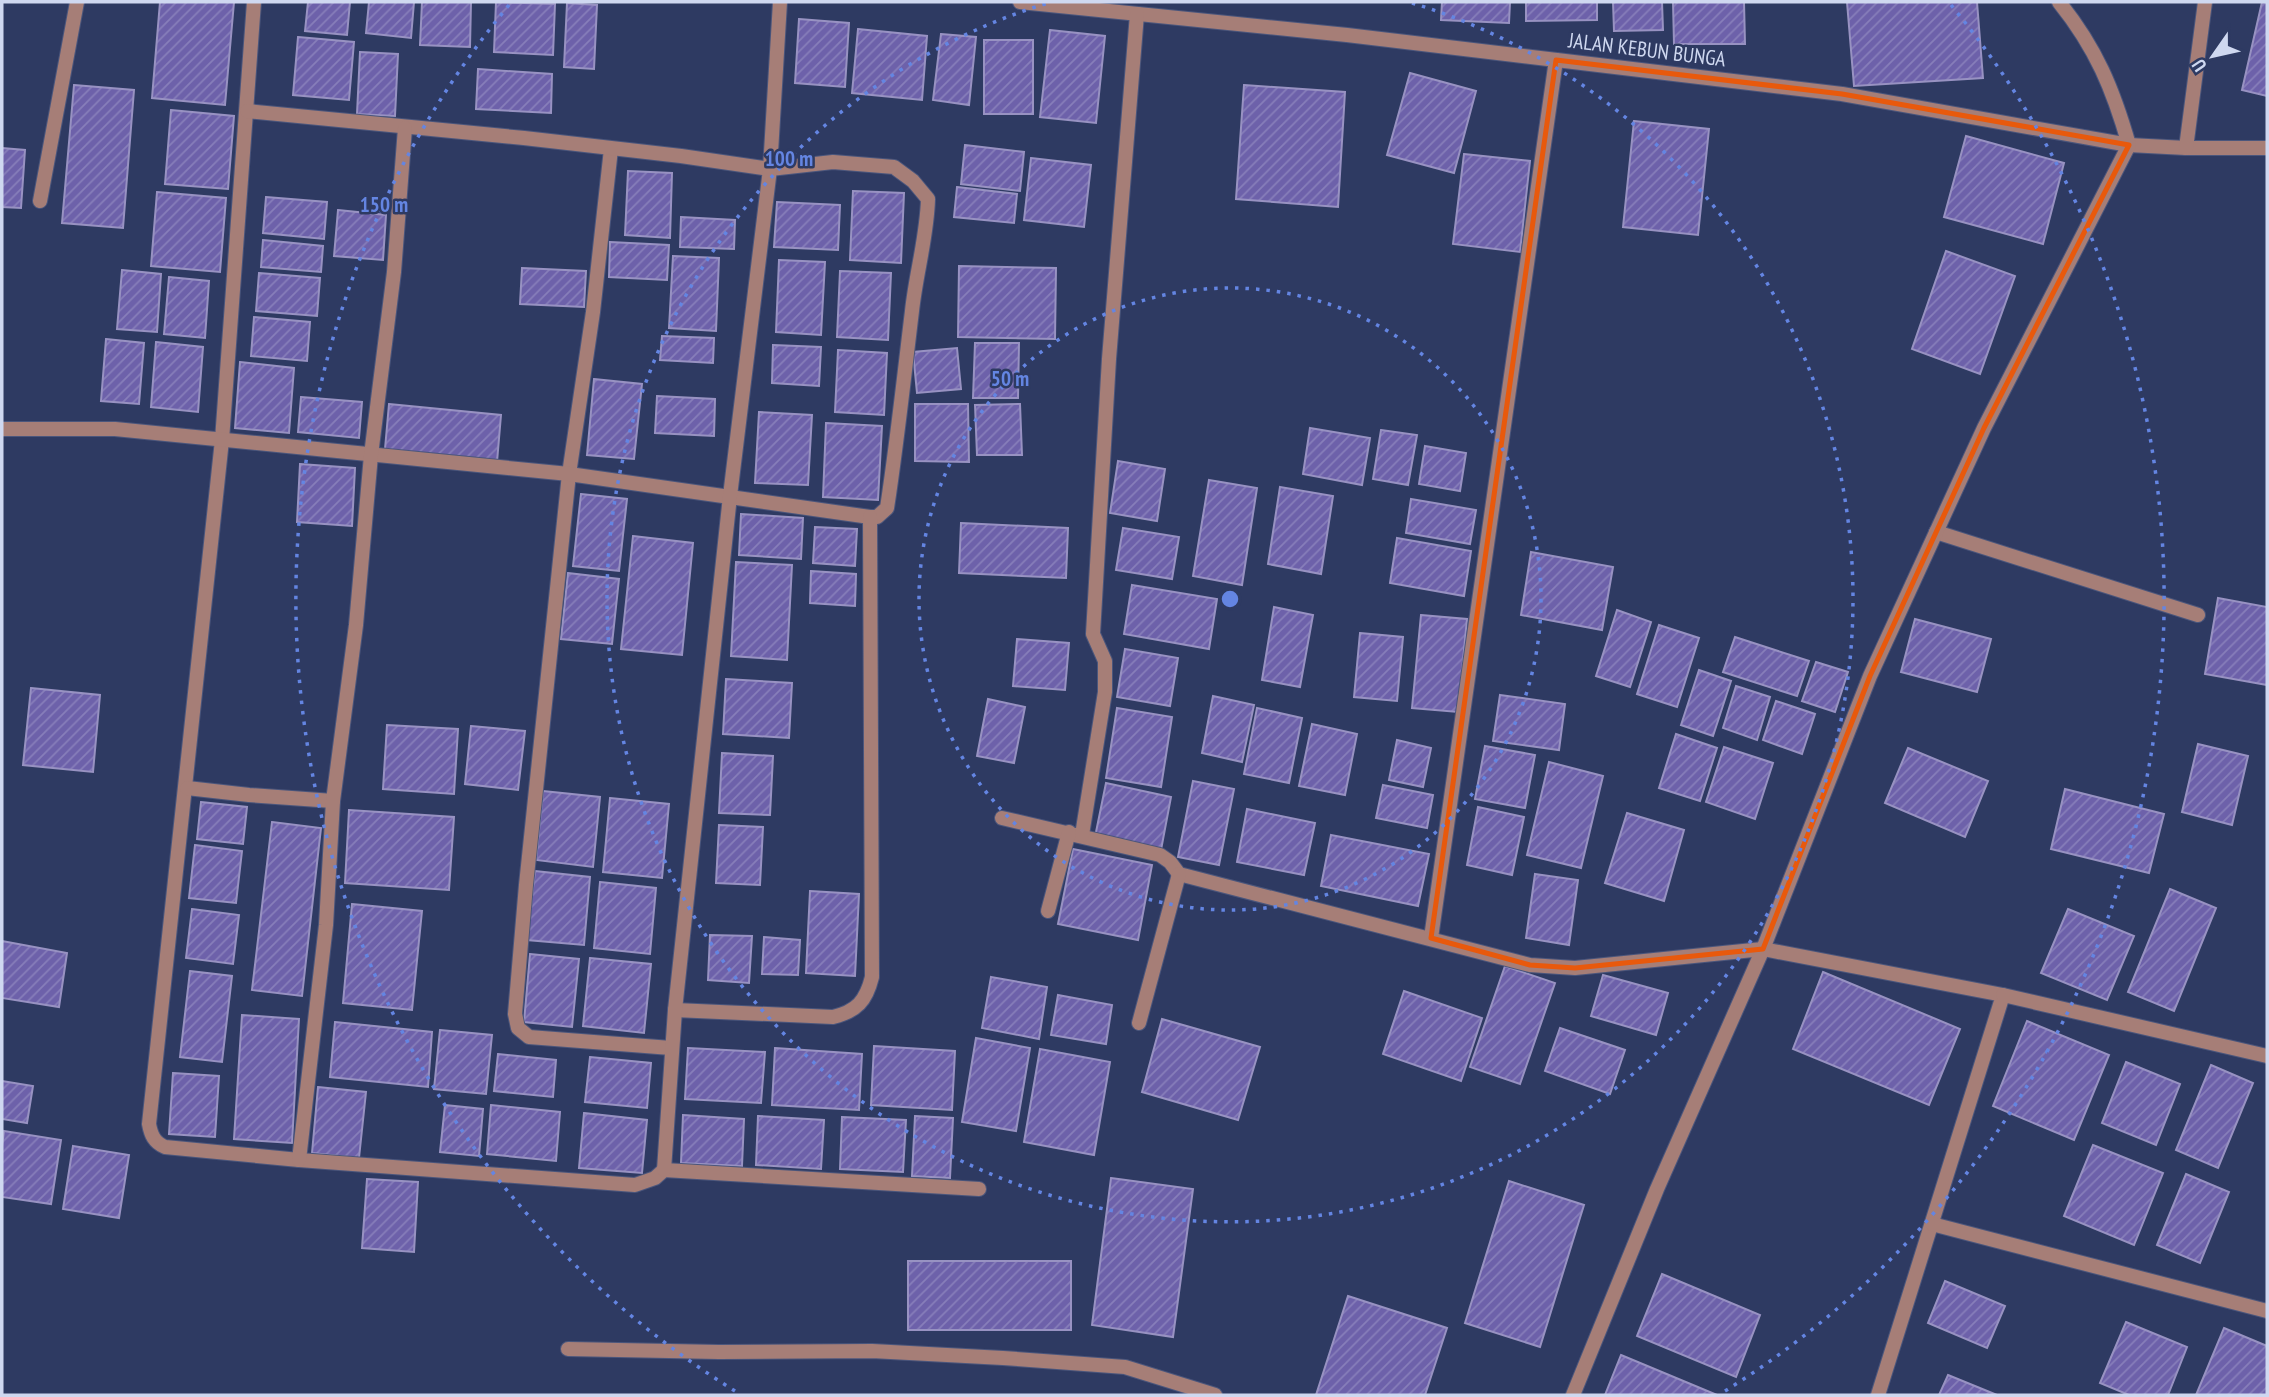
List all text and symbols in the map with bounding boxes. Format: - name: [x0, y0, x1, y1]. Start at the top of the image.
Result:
- north arrow: [2178, 21, 2248, 91]
- street label: JALAN KEBUN BUNGA: [1566, 26, 1727, 73]
- text: U: [2186, 55, 2212, 76]
- text: 100 m: [765, 145, 813, 172]
- text: 150 m: [360, 191, 408, 218]
- text: 50 m: [991, 365, 1029, 392]
- centre of rings: [1218, 587, 1242, 611]

